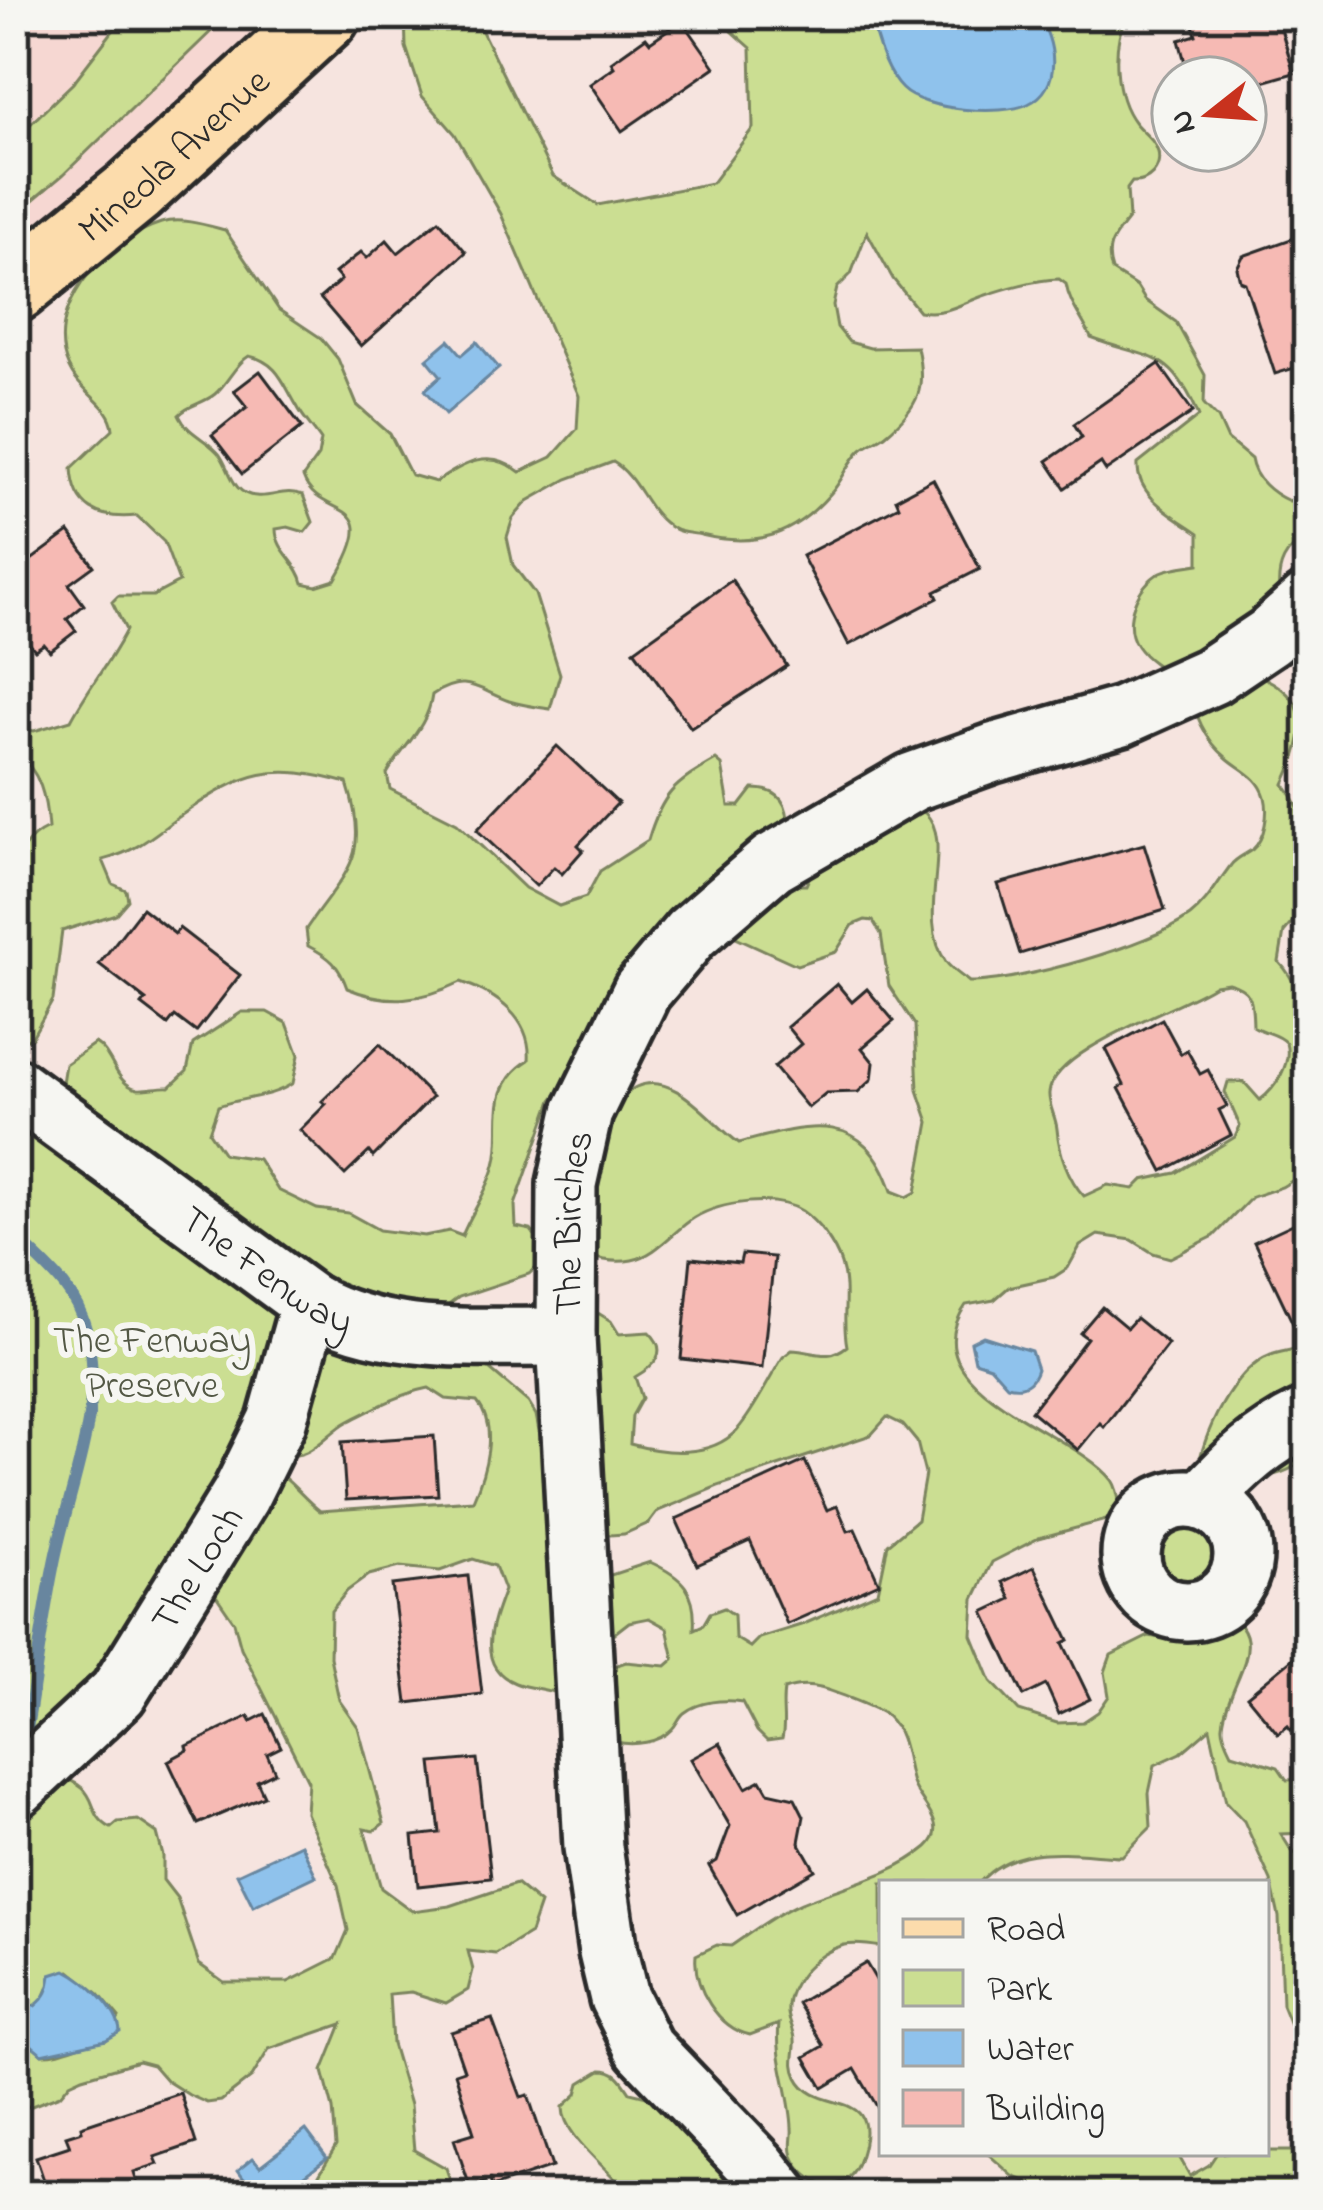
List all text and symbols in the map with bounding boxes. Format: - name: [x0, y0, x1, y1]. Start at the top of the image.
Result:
- north arrow: [1149, 54, 1269, 174]
- street label: Mineola Avenue: [67, 56, 285, 259]
- text: N: [1158, 104, 1210, 139]
- street label: The Birches: [542, 1125, 611, 1316]
- street label: The Fenway: [167, 1193, 360, 1352]
- park label: The Fenway Preserve: [53, 1314, 251, 1416]
- street label: The Loch: [139, 1496, 260, 1644]
- legend: [879, 1880, 1269, 2156]
- text: Road: [987, 1905, 1065, 1958]
- text: Park: [987, 1965, 1052, 2018]
- text: Water: [987, 2025, 1075, 2078]
- text: Building: [986, 2085, 1105, 2138]

